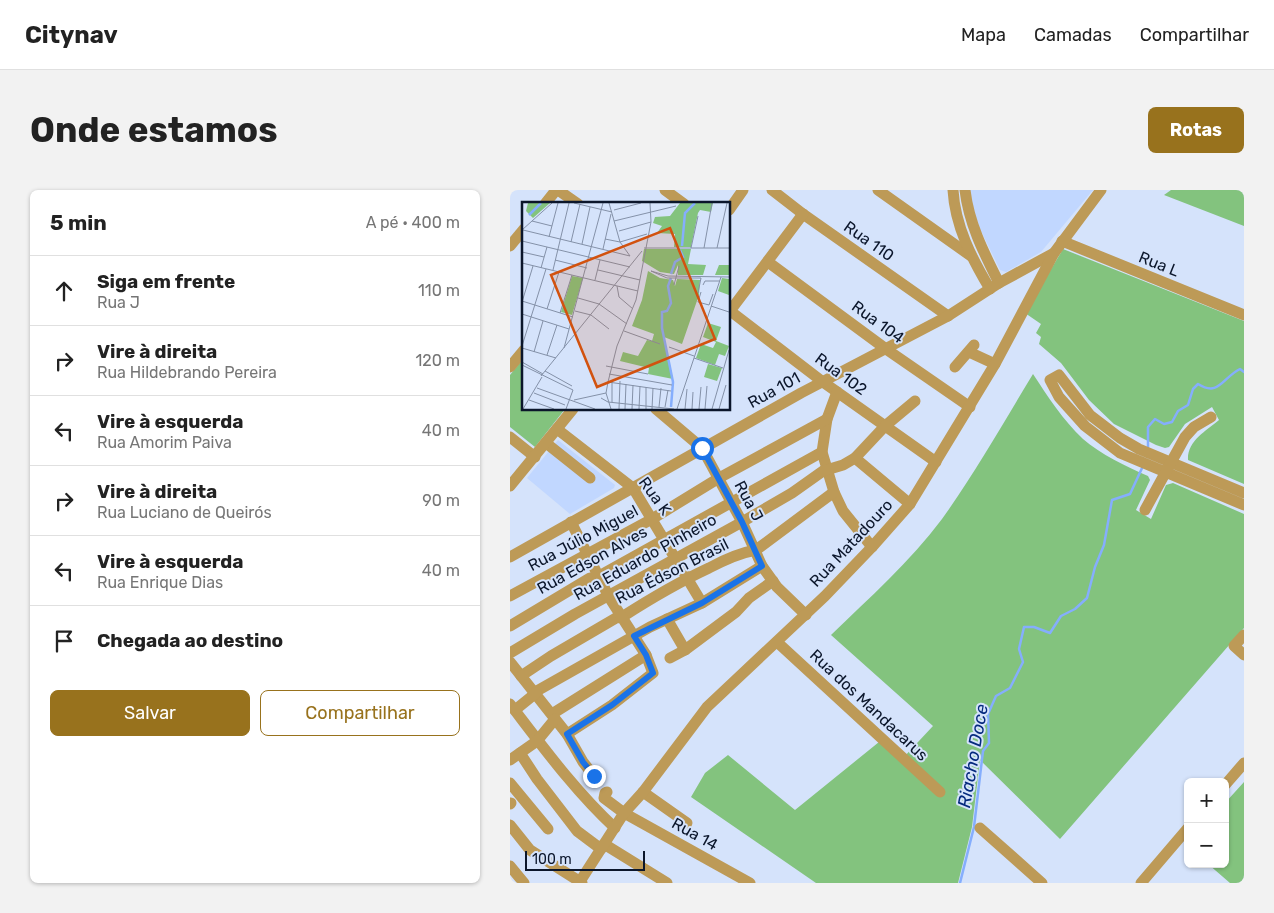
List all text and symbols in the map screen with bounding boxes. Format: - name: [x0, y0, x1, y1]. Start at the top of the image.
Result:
- text: Citynav: [25, 21, 118, 49]
- text: Mapa: [961, 24, 1006, 46]
- text: Camadas: [1034, 24, 1112, 46]
- text: Compartilhar: [1140, 24, 1249, 46]
- button: Rotas: [1148, 107, 1244, 153]
- text: Onde estamos: [30, 109, 278, 151]
- inset map: [522, 202, 730, 410]
- text: 5 min: [50, 210, 107, 235]
- text: A pé · 400 m: [366, 213, 460, 232]
- street label: Rua 110: [840, 217, 898, 265]
- street label: Rua L: [1136, 247, 1182, 281]
- text: Siga em frente: [97, 270, 235, 293]
- icon: ahead: [50, 277, 78, 305]
- text: 110 m: [418, 281, 460, 300]
- text: Rua J: [97, 293, 140, 312]
- street label: Rua 104: [848, 297, 908, 347]
- text: Vire à direita: [97, 340, 217, 363]
- icon: right: [50, 347, 78, 375]
- street label: Rua 102: [811, 349, 871, 399]
- text: 120 m: [415, 351, 460, 370]
- text: Rua Hildebrando Pereira: [97, 363, 277, 382]
- street label: Rua 101: [745, 368, 803, 412]
- text: Vire à esquerda: [97, 410, 244, 433]
- icon: left: [50, 417, 78, 445]
- text: 40 m: [422, 421, 460, 440]
- text: Rua Amorim Paiva: [97, 433, 232, 452]
- route start: [691, 437, 714, 460]
- street label: Rua K: [635, 473, 675, 519]
- street label: Rua J: [731, 478, 767, 524]
- text: Vire à direita: [97, 480, 217, 503]
- icon: right: [50, 487, 78, 515]
- text: 90 m: [422, 491, 460, 510]
- street label: Rua Matadouro: [806, 495, 896, 591]
- street label: Rua Júlio Miguel: [525, 501, 641, 575]
- text: Rua Luciano de Queirós: [97, 503, 272, 522]
- street label: Rua Eduardo Pinheiro: [570, 510, 720, 604]
- street label: Rua Edson Alves: [534, 522, 650, 598]
- street label: Rua Édson Brasil: [612, 534, 732, 608]
- text: Vire à esquerda: [97, 550, 244, 573]
- icon: left: [50, 557, 78, 585]
- text: 40 m: [422, 561, 460, 580]
- text: Rua Enrique Dias: [97, 573, 223, 592]
- icon: arrive: [50, 627, 78, 655]
- text: Chegada ao destino: [97, 629, 283, 652]
- street label: Rua dos Mandacarus: [806, 645, 932, 765]
- button: Salvar: [50, 690, 250, 736]
- button: Compartilhar: [260, 690, 460, 736]
- water label: Riacho Doce: [953, 702, 993, 810]
- route end: [583, 765, 606, 788]
- map controls: [1184, 778, 1229, 868]
- button: +: [1184, 778, 1229, 823]
- street label: Rua 14: [669, 814, 721, 854]
- button: −: [1184, 823, 1229, 868]
- scale bar: [525, 848, 645, 871]
- text: 100 m: [532, 851, 572, 868]

